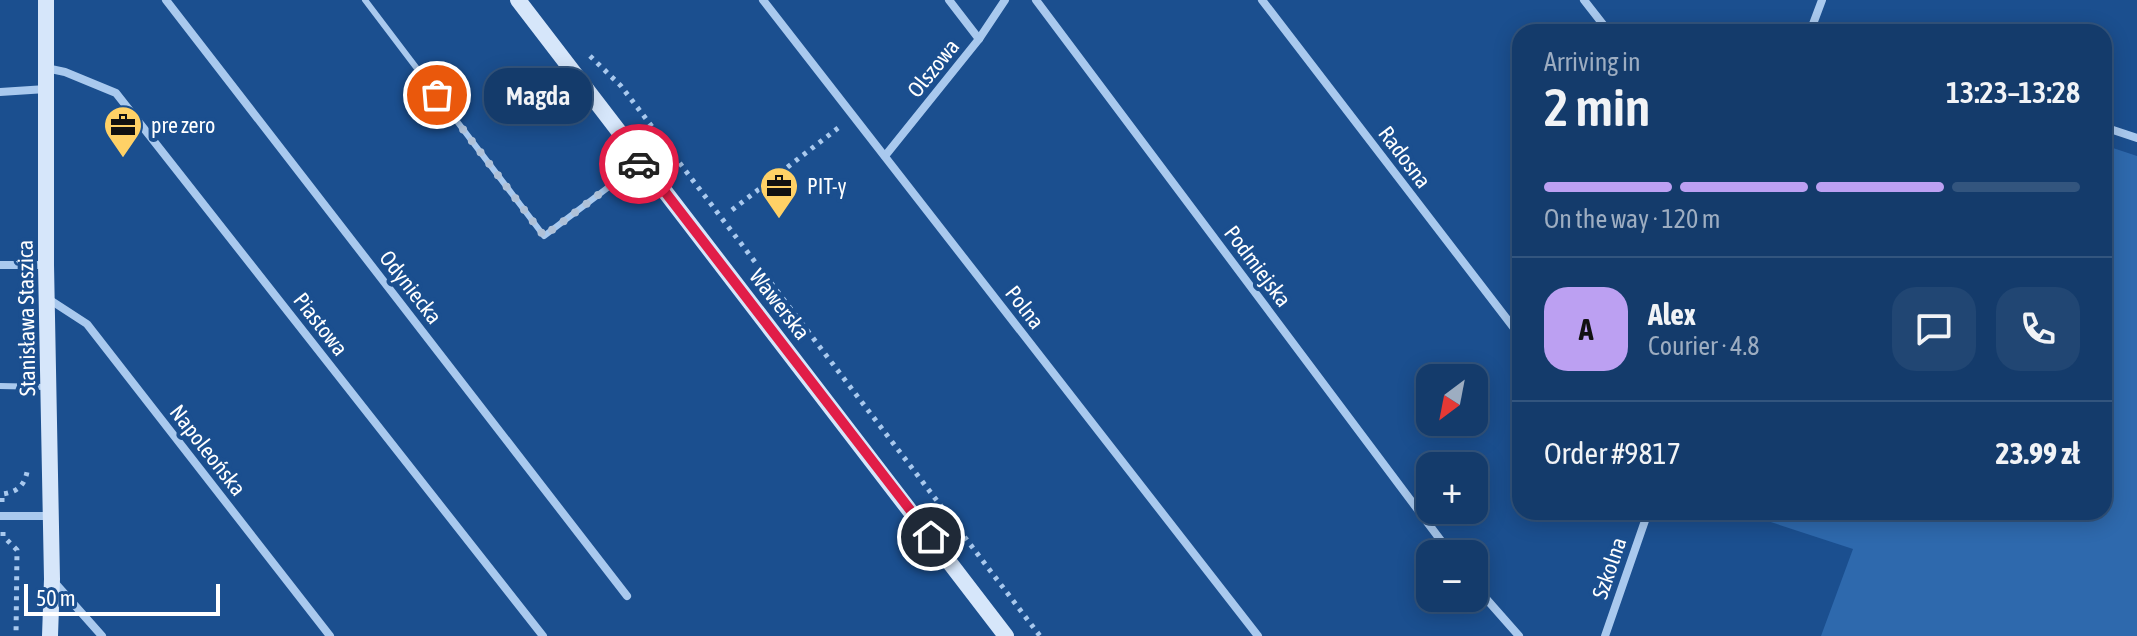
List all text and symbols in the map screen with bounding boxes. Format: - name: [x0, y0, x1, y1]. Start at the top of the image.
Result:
- street label: Olszowa: [902, 34, 964, 102]
- text: Arriving in: [1544, 47, 1641, 77]
- pin: [403, 61, 471, 129]
- callout: Magda: [485, 67, 593, 123]
- icon: bag: [415, 73, 459, 117]
- text: 13:23–13:28: [1946, 75, 2080, 109]
- text: 2 min: [1544, 77, 1650, 137]
- text: Magda: [506, 81, 570, 111]
- office icon: pre zero: [102, 104, 144, 159]
- place label: pre zero: [151, 112, 215, 138]
- street label: Radosna: [1373, 121, 1437, 193]
- courier: [599, 124, 679, 204]
- icon: car: [617, 142, 661, 186]
- office icon: PIT-y: [758, 165, 800, 220]
- place label: PIT-y: [807, 173, 847, 199]
- text: On the way · 120 m: [1544, 204, 1721, 234]
- street label: Podmiejska: [1219, 220, 1297, 312]
- street label: Stanisława Staszica: [12, 240, 40, 396]
- street label: Odyniecka: [374, 245, 448, 329]
- street label: Wawerska: [744, 263, 816, 345]
- street label: Polna: [1000, 280, 1050, 334]
- street label: Piastowa: [288, 287, 354, 361]
- button: chat: [1892, 287, 1976, 371]
- button: phone: [1996, 287, 2080, 371]
- text: Alex: [1648, 297, 1696, 331]
- text: A: [1579, 312, 1593, 346]
- text: Courier · 4.8: [1648, 331, 1759, 361]
- north arrow: [1416, 364, 1488, 436]
- map controls: [1416, 364, 1488, 612]
- street label: Napoleońska: [164, 399, 252, 501]
- text: Order #9817: [1544, 436, 1681, 470]
- text: 23.99 zł: [1995, 436, 2080, 470]
- button: +: [1416, 452, 1488, 524]
- pin: [897, 503, 965, 571]
- icon: home: [909, 515, 953, 559]
- street label: Szkolna: [1586, 534, 1632, 602]
- button: −: [1416, 540, 1488, 612]
- scale bar: [24, 580, 220, 616]
- text: 50 m: [36, 585, 76, 611]

